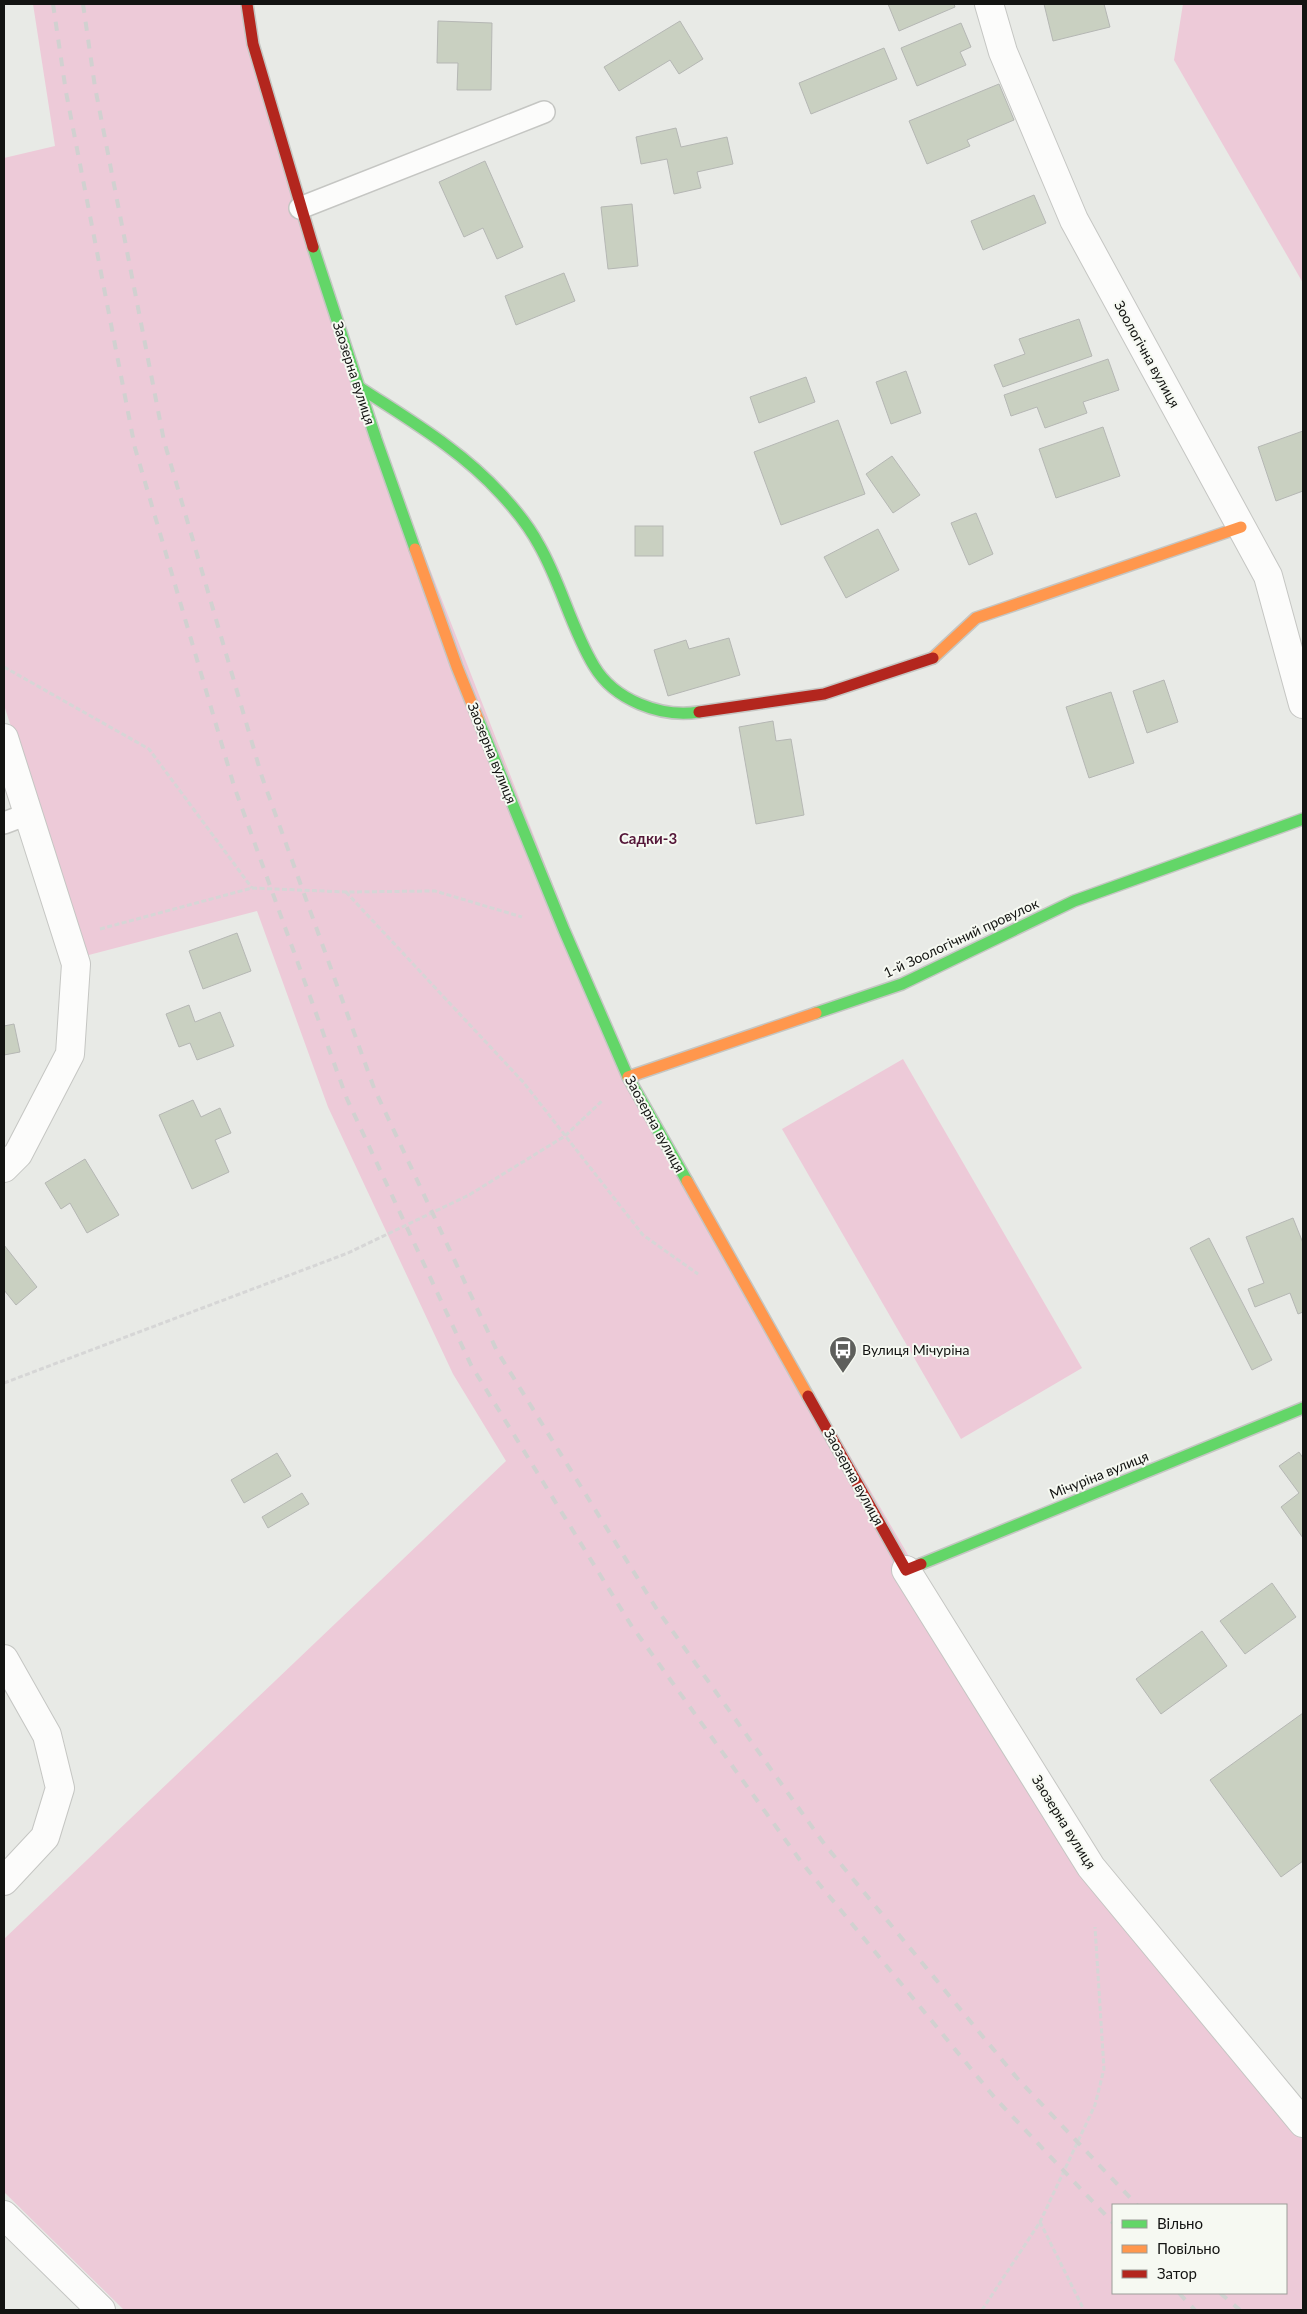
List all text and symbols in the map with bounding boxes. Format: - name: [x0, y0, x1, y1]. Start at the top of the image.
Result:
- street label: Зоологічна вулиця: [1111, 297, 1184, 410]
- street label: Заозерна вулиця: [330, 319, 379, 427]
- street label: Заозерна вулиця: [464, 700, 520, 806]
- district label: Садки-3: [619, 829, 677, 847]
- street label: 1-й Зоологічний провулок: [881, 894, 1042, 981]
- street label: Заозерна вулиця: [622, 1073, 689, 1175]
- bus stop icon: Вулиця Мічуріна: [828, 1335, 858, 1374]
- place label: Вулиця Мічуріна: [862, 1341, 969, 1358]
- street label: Заозерна вулиця: [821, 1426, 888, 1528]
- street label: Мічуріна вулиця: [1047, 1447, 1151, 1502]
- street label: Заозерна вулиця: [1029, 1772, 1100, 1872]
- legend: [1112, 2204, 1287, 2294]
- text: Вільно: [1157, 2214, 1203, 2232]
- text: Повільно: [1157, 2239, 1220, 2257]
- text: Затор: [1157, 2264, 1197, 2282]

